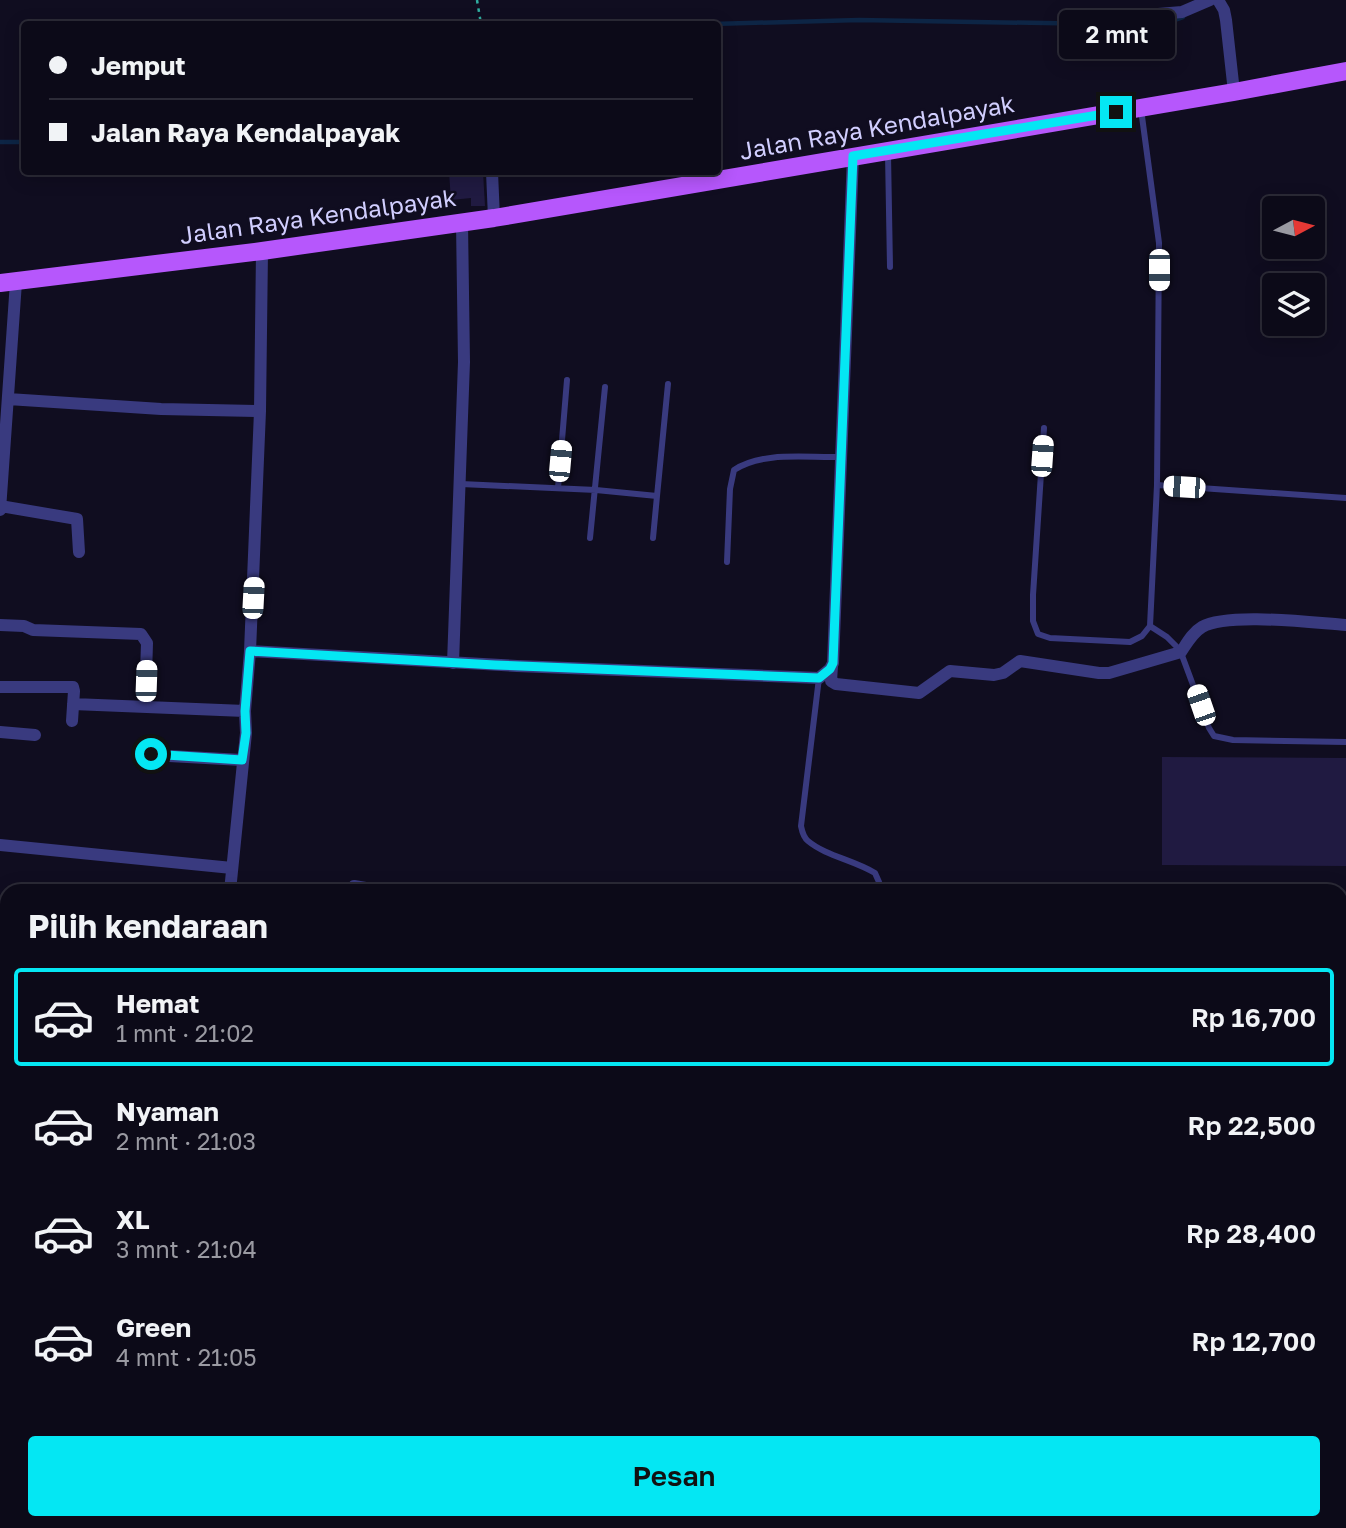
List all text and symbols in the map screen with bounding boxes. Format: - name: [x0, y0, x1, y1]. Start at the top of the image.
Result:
- callout: 2 mnt: [1058, 10, 1174, 60]
- text: 2 mnt: [1086, 20, 1148, 48]
- text: Jemput: [91, 50, 186, 81]
- street label: Jalan Raya Kendalpayak: [737, 88, 1017, 165]
- route end: [1100, 96, 1132, 128]
- text: Jalan Raya Kendalpayak: [91, 117, 400, 148]
- street label: Jalan Raya Kendalpayak: [178, 182, 458, 249]
- north arrow: [1262, 196, 1325, 259]
- map controls: [1262, 196, 1325, 336]
- car: [1149, 249, 1170, 291]
- button: layers: [1262, 273, 1325, 336]
- car: [1031, 434, 1054, 478]
- car: [548, 439, 573, 483]
- car: [1163, 475, 1206, 499]
- car: [242, 576, 265, 620]
- car: [135, 660, 158, 702]
- car: [1185, 682, 1218, 728]
- route start: [135, 738, 167, 770]
- text: Pilih kendaraan: [28, 907, 268, 945]
- icon: car: [32, 986, 95, 1049]
- text: Hemat: [116, 988, 199, 1019]
- text: Rp 16,700: [1191, 1002, 1316, 1033]
- text: 1 mnt · 21:02: [116, 1019, 254, 1047]
- icon: car: [32, 1094, 95, 1157]
- text: Nyaman: [116, 1096, 219, 1127]
- text: Rp 22,500: [1188, 1110, 1316, 1141]
- text: 2 mnt · 21:03: [116, 1127, 256, 1155]
- icon: car: [32, 1202, 95, 1265]
- text: XL: [116, 1204, 150, 1235]
- text: Rp 28,400: [1186, 1218, 1316, 1249]
- text: 3 mnt · 21:04: [116, 1235, 257, 1263]
- icon: car: [32, 1310, 95, 1373]
- text: Green: [116, 1312, 191, 1343]
- text: Rp 12,700: [1192, 1326, 1316, 1357]
- text: 4 mnt · 21:05: [116, 1343, 257, 1371]
- button: Pesan: [28, 1436, 1320, 1516]

